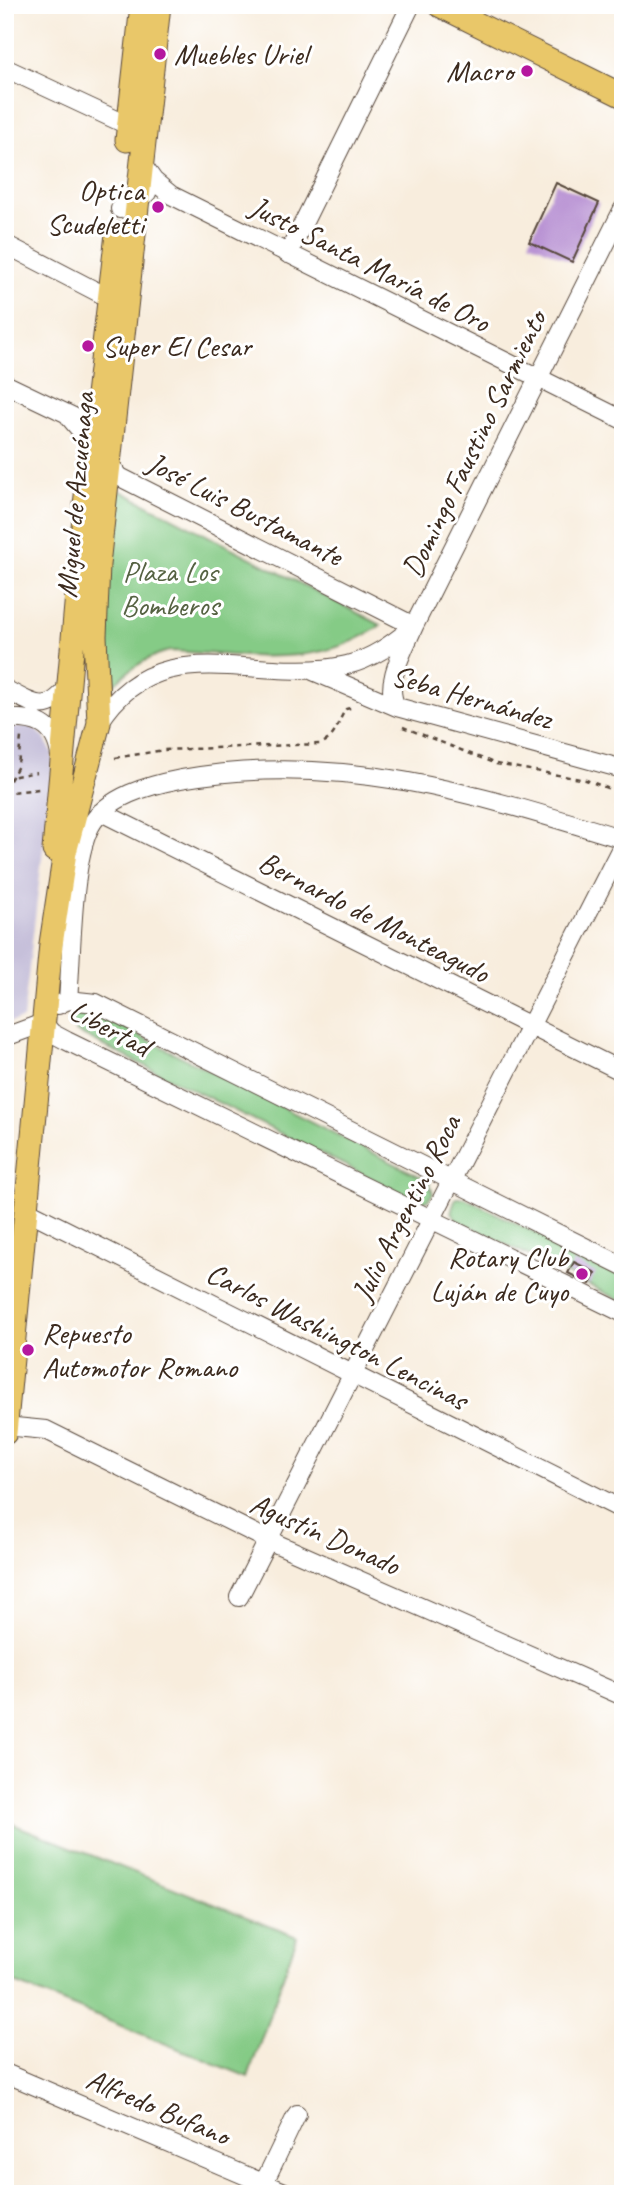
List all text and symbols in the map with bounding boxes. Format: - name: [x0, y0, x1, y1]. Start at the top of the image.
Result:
- place label: Muebles Uriel: [174, 35, 313, 73]
- marker: Muebles Uriel: [152, 46, 168, 62]
- place label: Macro: [446, 52, 516, 90]
- marker: Macro: [519, 63, 535, 79]
- place label: Optica Scudeletti: [46, 171, 147, 243]
- street label: Justo Santa María de Oro: [242, 186, 497, 341]
- marker: Optica Scudeletti: [150, 199, 166, 215]
- street label: Domingo Faustino Sarmiento: [393, 301, 557, 583]
- place label: Super El Cesar: [102, 327, 254, 365]
- marker: Super El Cesar: [80, 338, 96, 354]
- street label: Miguel de Azcuénaga: [47, 389, 103, 599]
- street label: José Luis Bustamante: [139, 443, 351, 576]
- park label: Plaza Los Bomberos: [121, 552, 221, 624]
- street label: Seba Hernández: [388, 656, 558, 738]
- street label: Bernardo de Monteagudo: [252, 843, 497, 992]
- street label: Libertad: [63, 991, 161, 1067]
- street label: Julio Argentino Roca: [342, 1107, 470, 1309]
- place label: Rotary Club Luján de Cuyo: [430, 1238, 570, 1310]
- street label: Carlos Washington Lencinas: [200, 1254, 476, 1420]
- marker: Rotary Club Luján de Cuyo: [574, 1266, 590, 1282]
- place label: Repuesto Automotor Romano: [42, 1314, 238, 1386]
- marker: Repuesto Automotor Romano: [20, 1342, 36, 1358]
- street label: Agustín Donado: [244, 1484, 407, 1584]
- street label: Alfredo Bufano: [81, 2060, 238, 2155]

